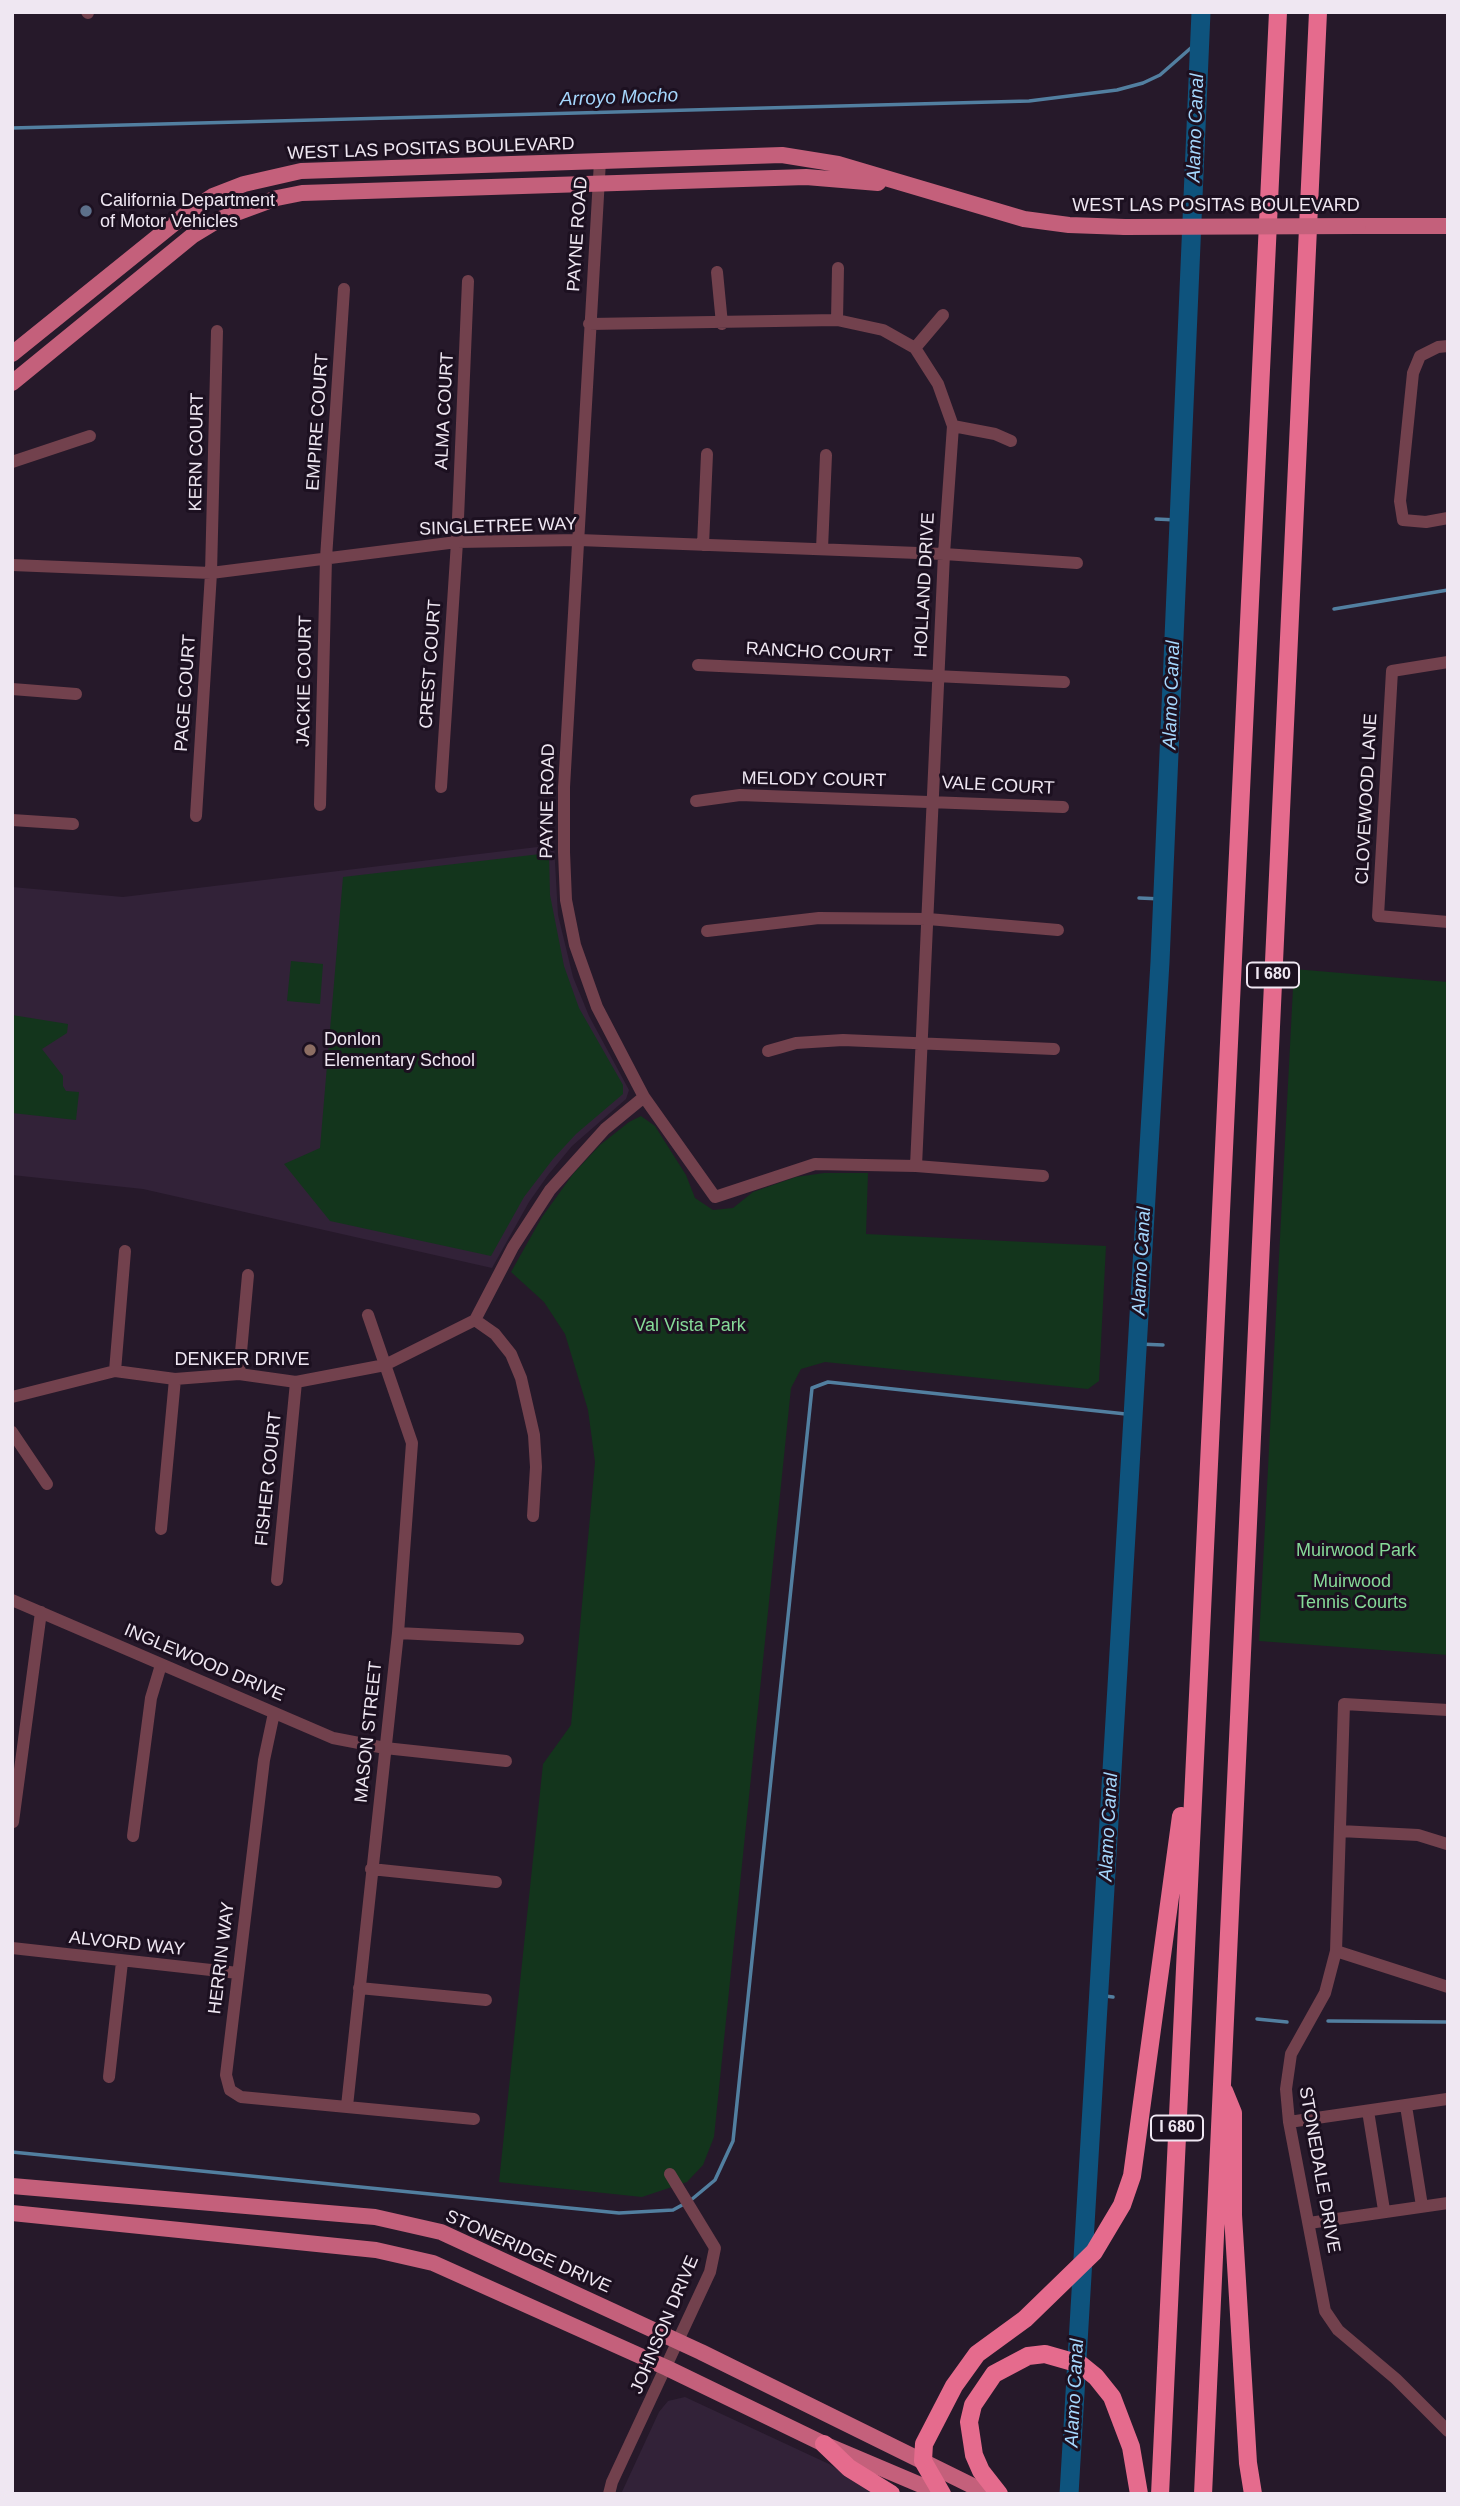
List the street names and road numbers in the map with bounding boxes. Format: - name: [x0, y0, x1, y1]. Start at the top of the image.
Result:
- street label: WEST LAS POSITAS BOULEVARD: [287, 133, 575, 165]
- street label: PAYNE ROAD: [563, 176, 593, 292]
- street label: WEST LAS POSITAS BOULEVARD: [1072, 195, 1360, 217]
- street label: ALMA COURT: [431, 352, 459, 470]
- street label: EMPIRE COURT: [302, 353, 334, 491]
- street label: KERN COURT: [185, 392, 209, 512]
- street label: HOLLAND DRIVE: [910, 512, 940, 658]
- street label: SINGLETREE WAY: [419, 513, 577, 541]
- street label: CREST COURT: [416, 599, 446, 729]
- street label: JACKIE COURT: [293, 615, 317, 747]
- street label: PAGE COURT: [171, 634, 201, 752]
- street label: RANCHO COURT: [745, 638, 893, 668]
- street label: CLOVEWOOD LANE: [1352, 713, 1382, 885]
- street label: PAYNE ROAD: [536, 743, 560, 859]
- street label: MELODY COURT: [741, 768, 887, 792]
- street label: VALE COURT: [941, 772, 1055, 800]
- road number: I 680: [1247, 962, 1299, 987]
- street label: DENKER DRIVE: [174, 1349, 310, 1371]
- street label: FISHER COURT: [251, 1411, 287, 1547]
- street label: INGLEWOOD DRIVE: [121, 1619, 287, 1707]
- street label: MASON STREET: [351, 1660, 387, 1804]
- street label: HERRIN WAY: [204, 1901, 240, 2015]
- street label: ALVORD WAY: [68, 1927, 186, 1961]
- street label: STONEDALE DRIVE: [1294, 2085, 1344, 2255]
- road number: I 680: [1151, 2116, 1203, 2140]
- street label: STONERIDGE DRIVE: [442, 2206, 614, 2298]
- street label: JOHNSON DRIVE: [626, 2253, 704, 2397]

